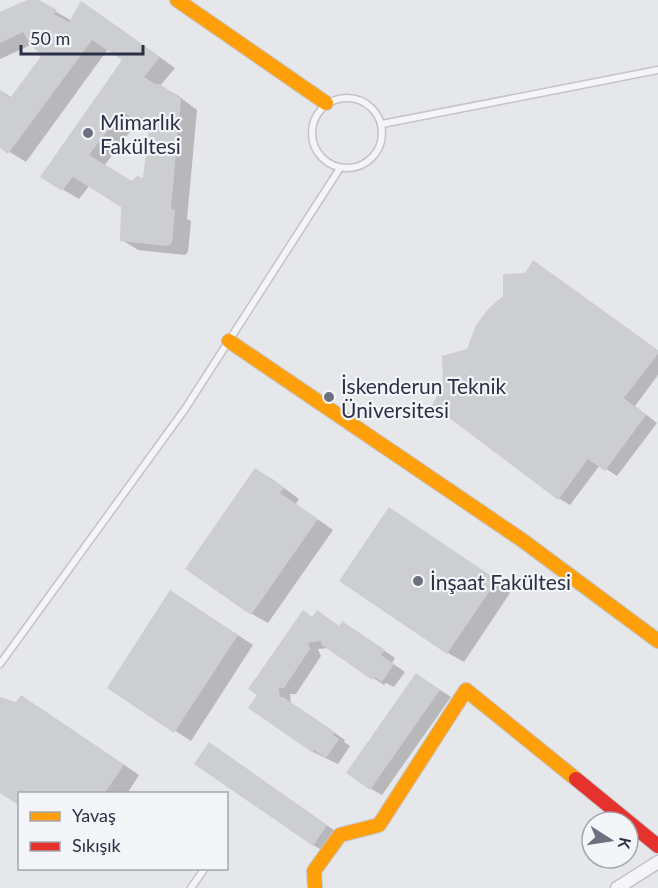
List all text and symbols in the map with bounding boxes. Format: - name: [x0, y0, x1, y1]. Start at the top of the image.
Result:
- scale bar: [21, 18, 142, 56]
- text: 50 m: [30, 27, 70, 49]
- place label: Mimarlık Fakültesi: [100, 109, 181, 158]
- marker: Mimarlık Fakültesi: [81, 126, 95, 140]
- place label: İskenderun Teknik Üniversitesi: [341, 373, 507, 422]
- marker: İskenderun Teknik Üniversitesi: [322, 390, 336, 404]
- place label: İnşaat Fakültesi: [430, 569, 571, 594]
- marker: İnşaat Fakültesi: [411, 574, 425, 588]
- legend: [18, 792, 228, 870]
- text: Yavaş: [72, 804, 116, 826]
- north arrow: [580, 810, 640, 870]
- text: Sıkışık: [72, 834, 122, 856]
- text: K: [615, 836, 636, 852]

